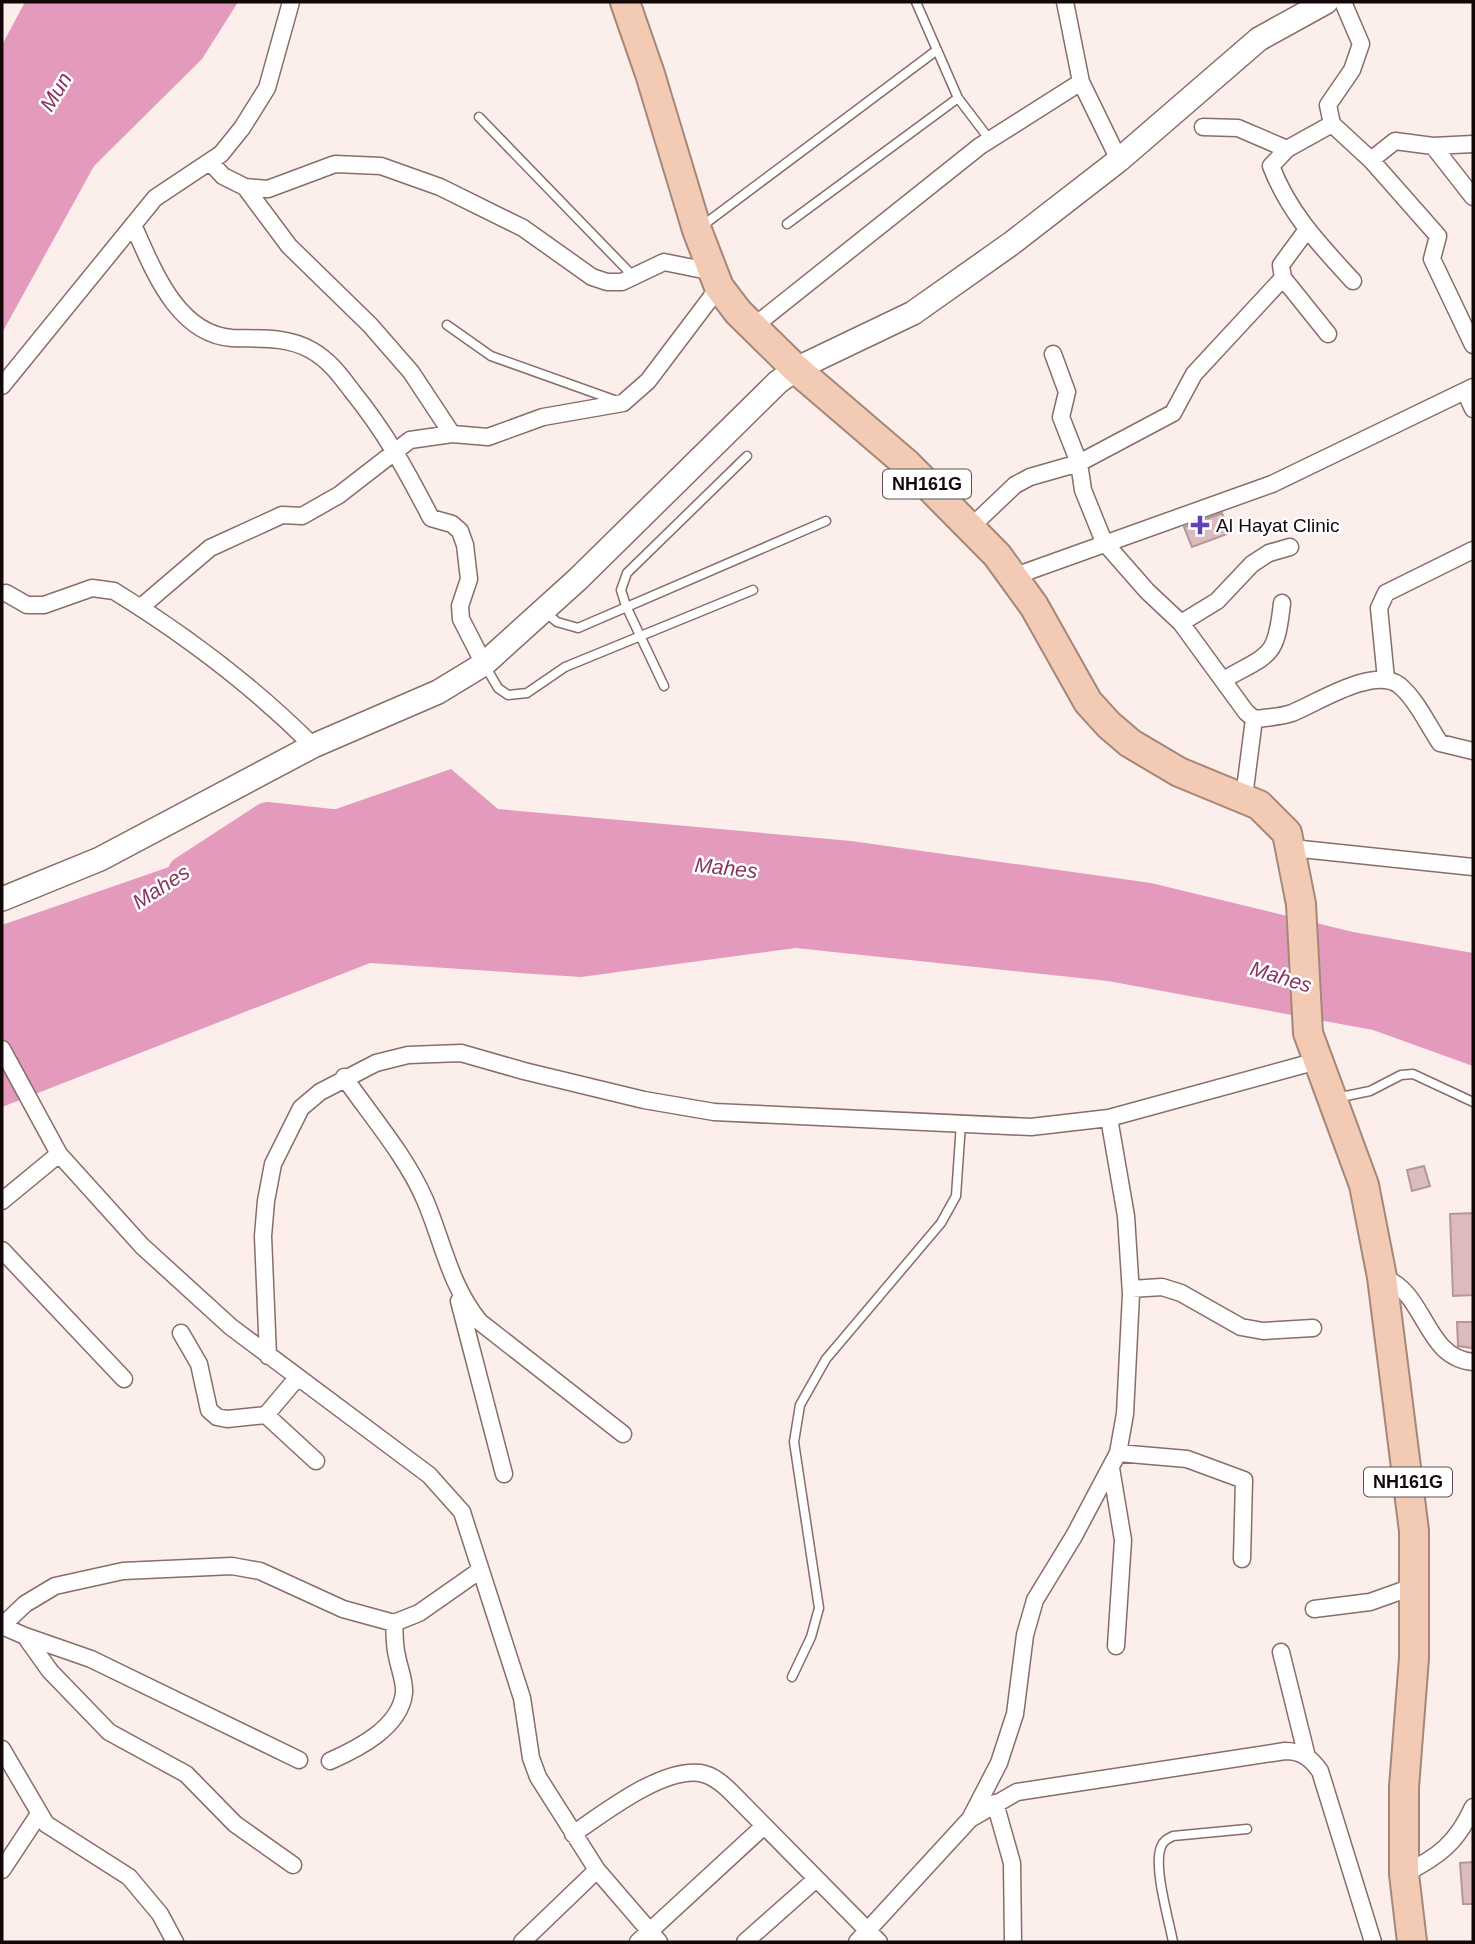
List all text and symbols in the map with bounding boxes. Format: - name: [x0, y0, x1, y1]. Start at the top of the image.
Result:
- water label: Mun: [35, 68, 76, 115]
- road number: NH161G: [883, 470, 971, 498]
- marker: Al Hayat Clinic: [1190, 515, 1210, 535]
- place label: Al Hayat Clinic: [1216, 515, 1340, 536]
- water label: Mahes: [694, 853, 759, 882]
- water label: Mahes: [128, 859, 194, 913]
- water label: Mahes: [1248, 956, 1315, 997]
- road number: NH161G: [1364, 1468, 1452, 1497]

